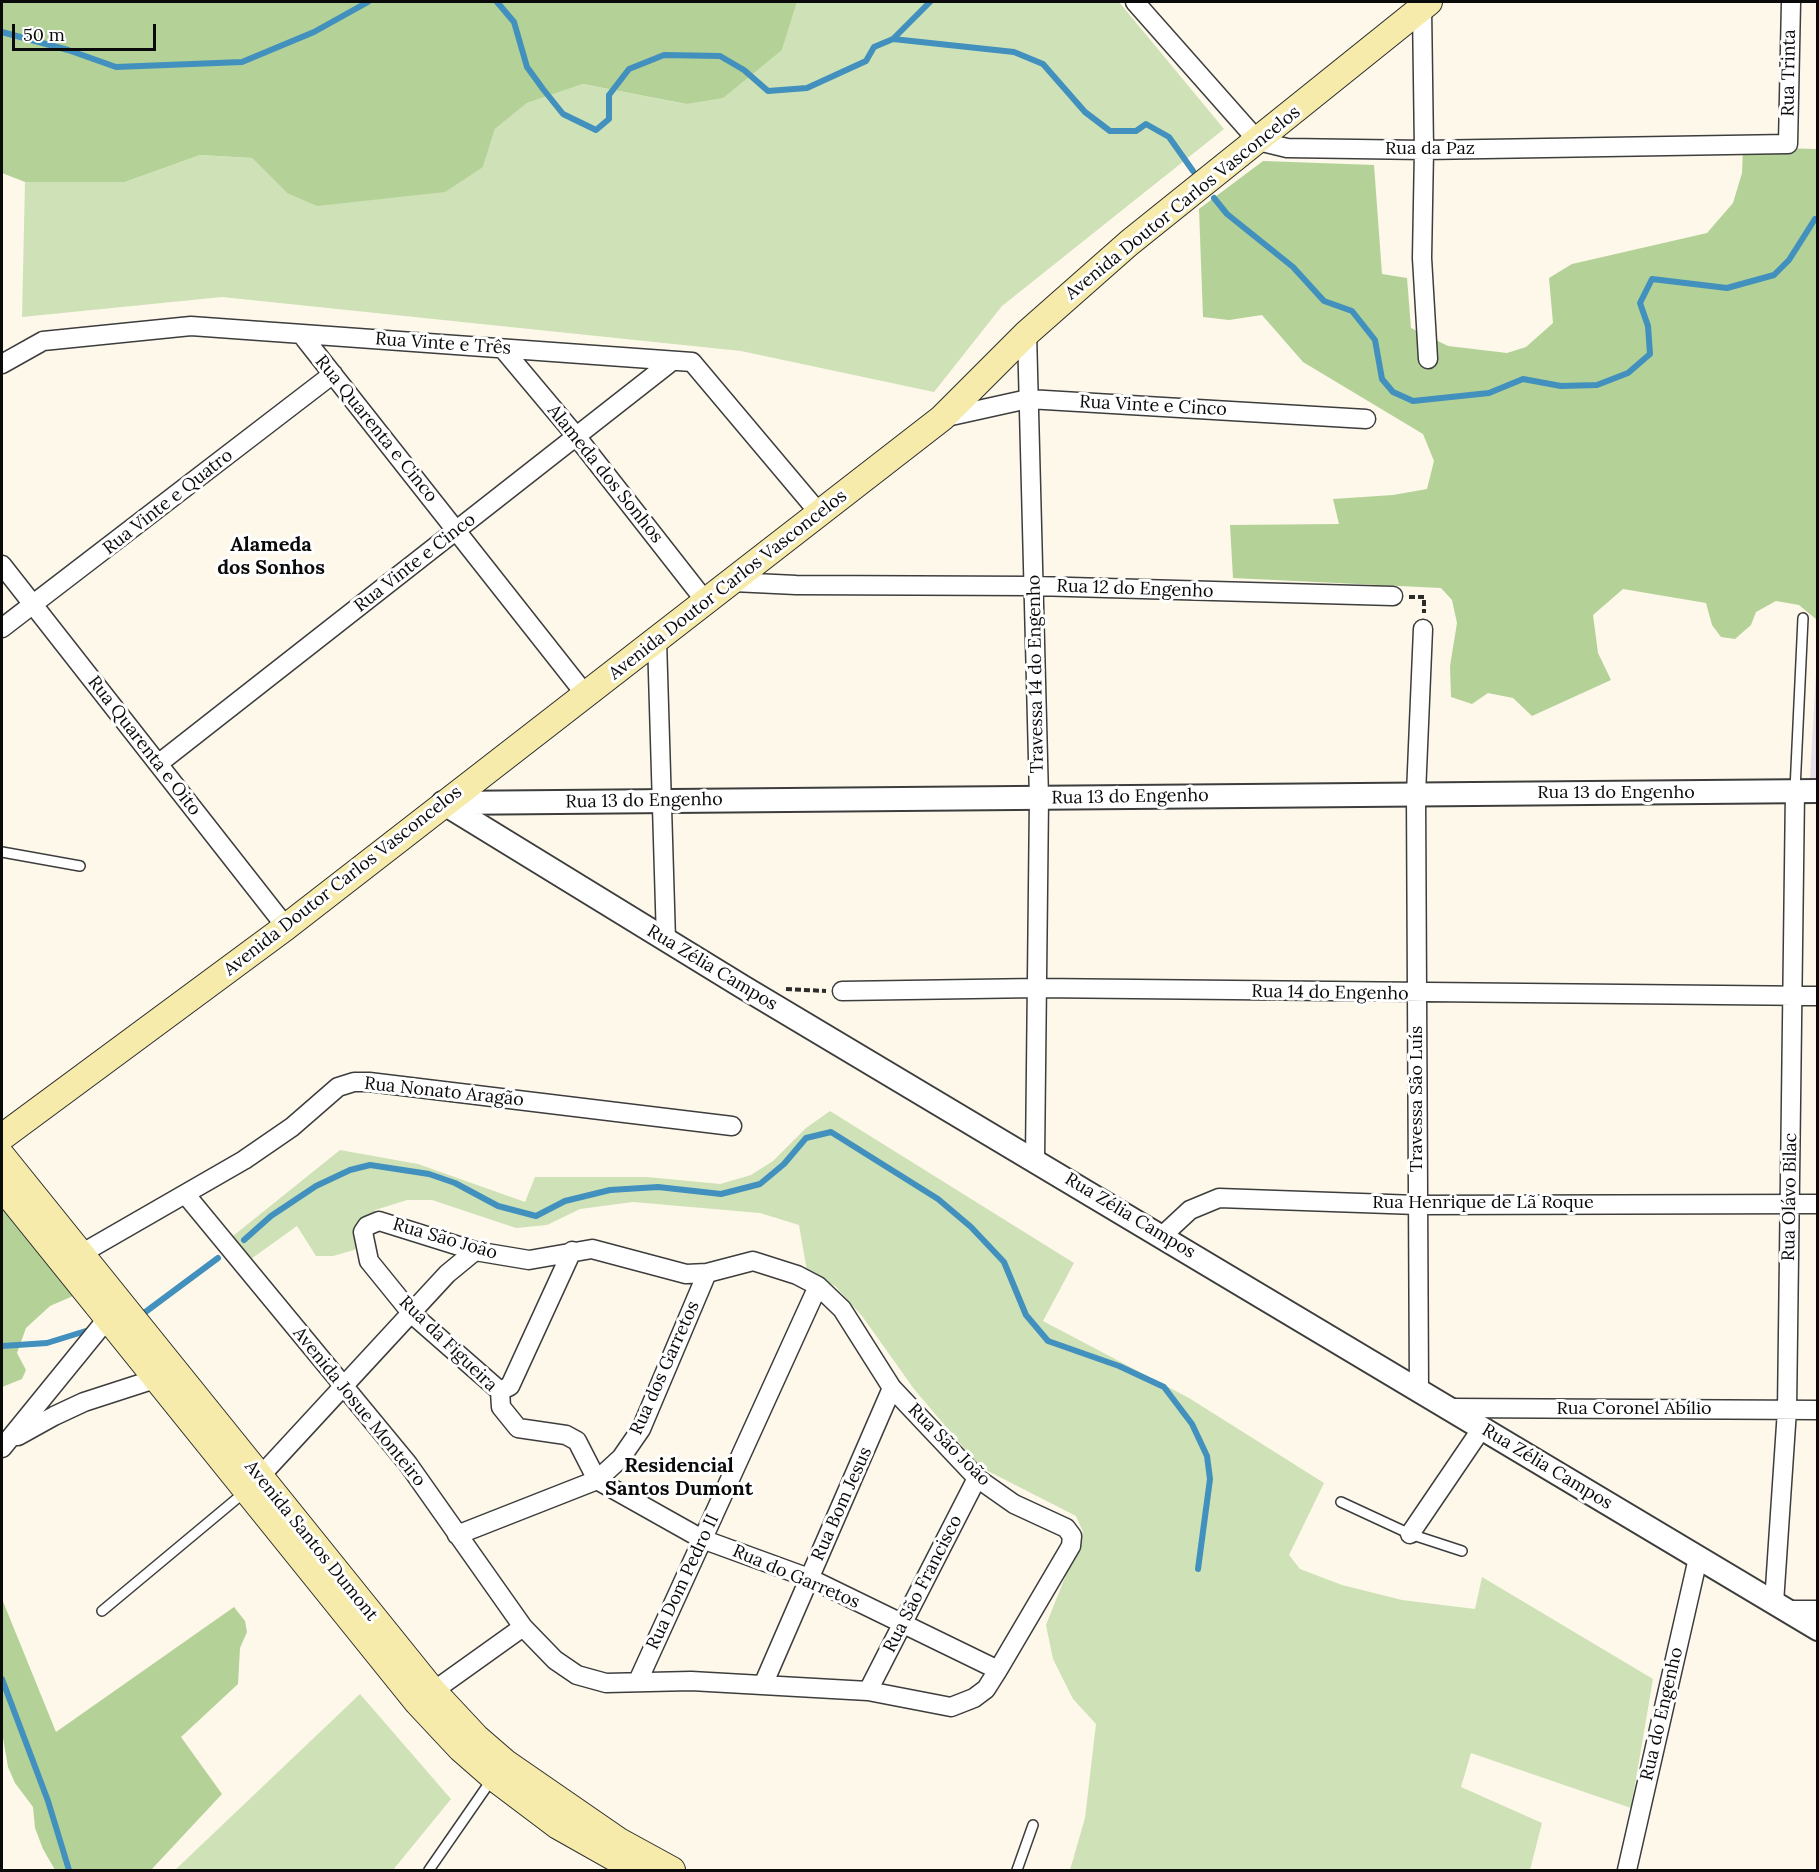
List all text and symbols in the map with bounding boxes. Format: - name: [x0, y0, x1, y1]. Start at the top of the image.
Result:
- scale bar: [15, 12, 159, 50]
- text: 50 m: [23, 23, 65, 46]
- street label: Rua Trinta: [1777, 29, 1801, 117]
- street label: Avenida Doutor Carlos Vasconcelos: [1061, 101, 1305, 305]
- street label: Rua da Paz: [1385, 138, 1475, 160]
- street label: Rua Vinte e Três: [374, 328, 512, 360]
- street label: Rua Quarenta e Cinco: [310, 351, 442, 507]
- street label: Rua Vinte e Cinco: [1079, 391, 1227, 421]
- street label: Alameda dos Sonhos: [543, 400, 667, 548]
- street label: Rua Vinte e Quatro: [99, 445, 237, 559]
- street label: Avenida Doutor Carlos Vasconcelos: [605, 485, 851, 685]
- street label: Rua Vinte e Cinco: [350, 509, 480, 617]
- district label: Alameda dos Sonhos: [217, 533, 325, 580]
- street label: Travessa 14 do Engenho: [1023, 575, 1049, 773]
- street label: Rua 12 do Engenho: [1056, 575, 1214, 603]
- street label: Rua Quarenta e Oito: [83, 672, 205, 820]
- street label: Avenida Doutor Carlos Vasconcelos: [220, 781, 466, 981]
- street label: Rua 13 do Engenho: [1537, 782, 1695, 804]
- street label: Rua 13 do Engenho: [1051, 785, 1209, 809]
- street label: Rua 13 do Engenho: [565, 789, 723, 813]
- street label: Rua Zélia Campos: [643, 921, 781, 1015]
- street label: Rua 14 do Engenho: [1251, 981, 1409, 1005]
- street label: Travessa São Luís: [1406, 1026, 1428, 1172]
- street label: Rua Nonato Aragão: [363, 1073, 525, 1111]
- street label: Rua Olávo Bilac: [1778, 1133, 1802, 1261]
- street label: Rua Zélia Campos: [1061, 1169, 1199, 1263]
- street label: Rua Henrique de Lã Roque: [1372, 1192, 1594, 1214]
- street label: Rua São João: [390, 1214, 500, 1264]
- street label: Rua da Figueira: [394, 1292, 502, 1396]
- street label: Rua dos Garretos: [626, 1298, 704, 1438]
- street label: Avenida Josue Monteiro: [288, 1323, 430, 1491]
- street label: Rua Coronel Abílio: [1557, 1398, 1711, 1420]
- street label: Rua São João: [903, 1399, 995, 1491]
- street label: Rua Zélia Campos: [1478, 1420, 1616, 1514]
- street label: Rua Bom Jesus: [807, 1444, 877, 1564]
- district label: Residencial Santos Dumont: [605, 1454, 753, 1501]
- street label: Avenida Santos Dumont: [240, 1457, 382, 1625]
- street label: Rua Dom Pedro II: [642, 1511, 724, 1653]
- street label: Rua São Francisco: [879, 1512, 967, 1656]
- street label: Rua do Garretos: [729, 1540, 863, 1614]
- street label: Rua do Engenho: [1636, 1645, 1688, 1783]

